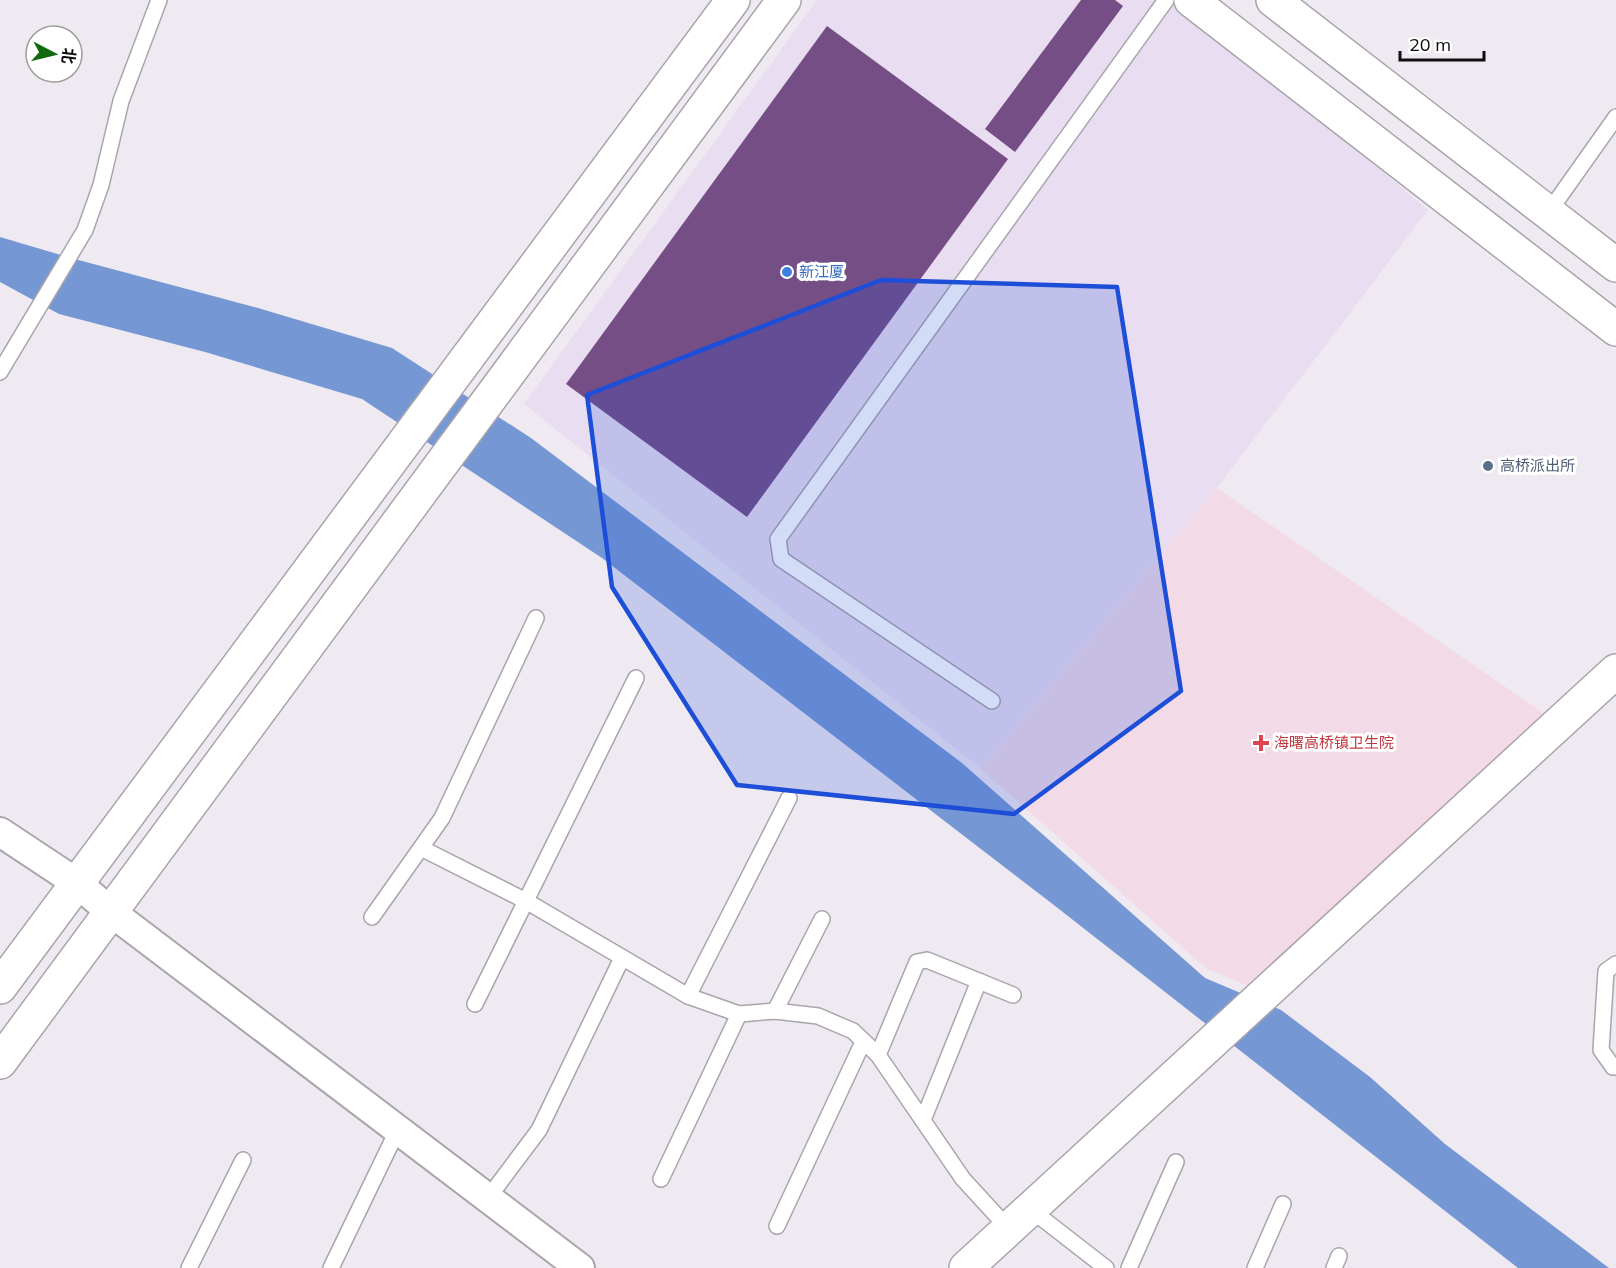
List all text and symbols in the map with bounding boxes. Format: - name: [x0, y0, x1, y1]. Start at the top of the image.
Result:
- north arrow: [24, 24, 84, 84]
- scale bar: [1400, 24, 1484, 62]
- text: 20 m: [1409, 33, 1451, 56]
- text: 北: [58, 47, 80, 65]
- place label: 新江厦: [799, 262, 844, 281]
- marker: 新江厦: [780, 265, 794, 279]
- place label: 高桥派出所: [1500, 456, 1575, 475]
- marker: 高桥派出所: [1481, 459, 1495, 473]
- place label: 海曙高桥镇卫生院: [1274, 733, 1394, 752]
- marker: 海曙高桥镇卫生院: [1252, 734, 1270, 752]

